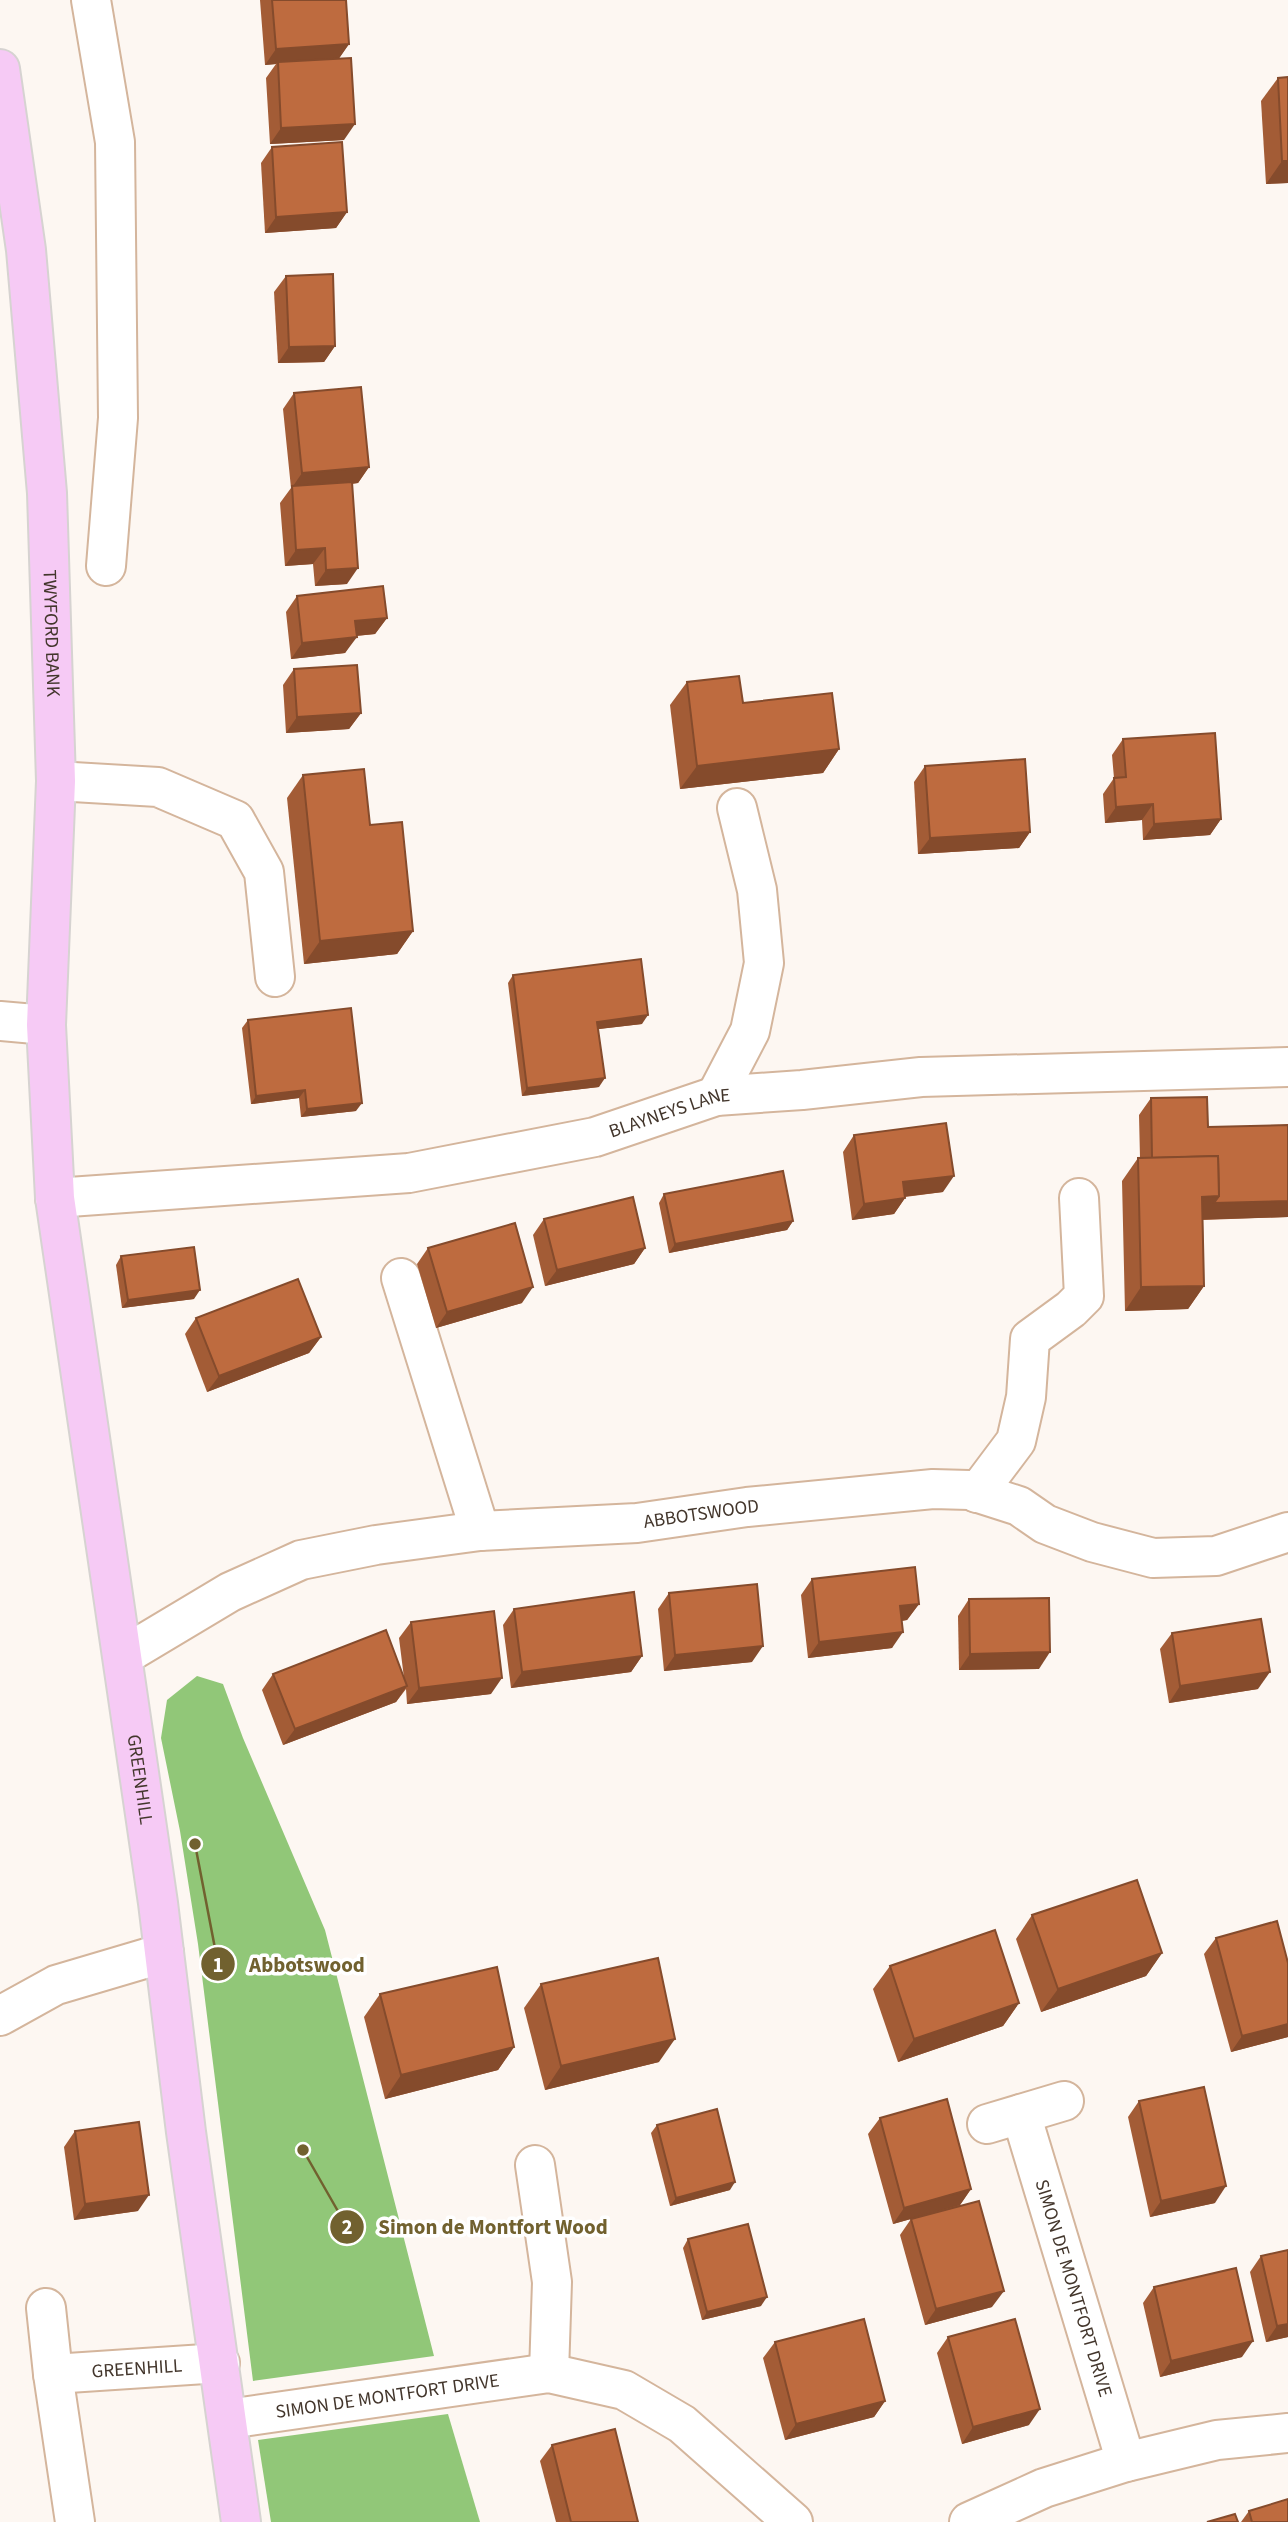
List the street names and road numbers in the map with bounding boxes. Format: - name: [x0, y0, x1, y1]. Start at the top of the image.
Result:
- street label: TWYFORD BANK: [36, 569, 67, 697]
- street label: BLAYNEYS LANE: [605, 1082, 731, 1145]
- street label: ABBOTSWOOD: [642, 1492, 760, 1535]
- street label: GREENHILL: [120, 1733, 160, 1826]
- street label: SIMON DE MONTFORT DRIVE: [1028, 2176, 1119, 2400]
- street label: GREENHILL: [91, 2352, 183, 2385]
- street label: SIMON DE MONTFORT DRIVE: [274, 2367, 501, 2426]

